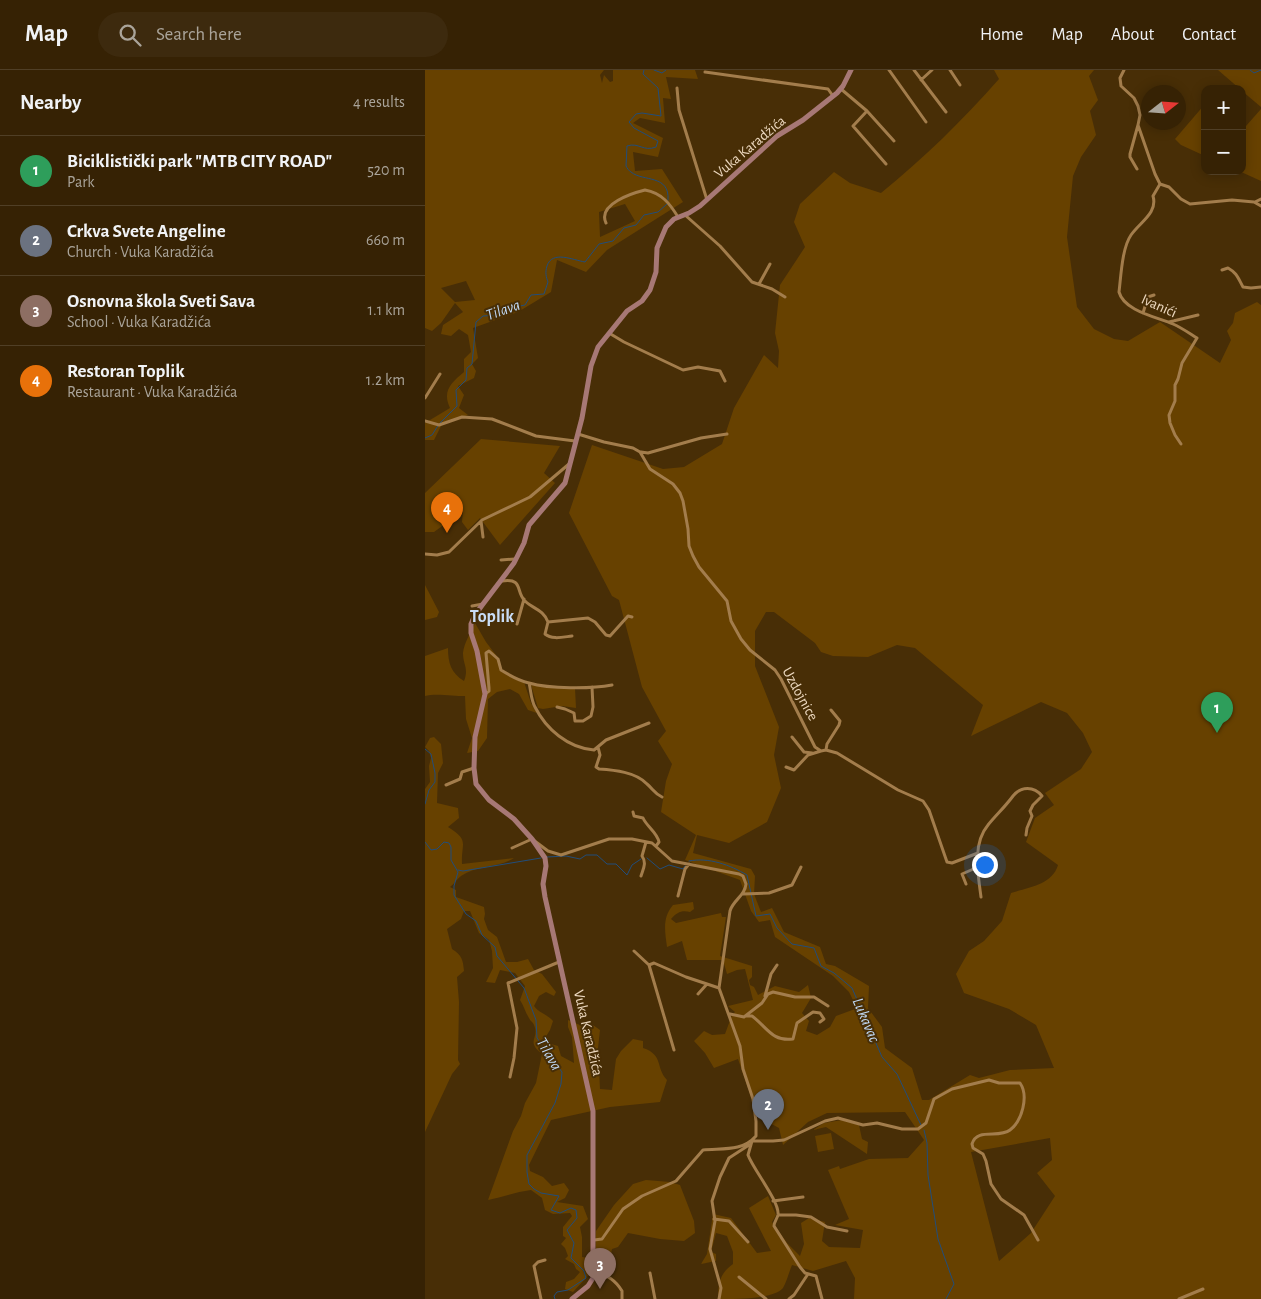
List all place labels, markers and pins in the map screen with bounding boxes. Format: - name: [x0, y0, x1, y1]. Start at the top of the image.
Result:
- pin: 4: [431, 492, 463, 533]
- pin: 1: [1201, 692, 1233, 733]
- pin: 2: [752, 1089, 784, 1130]
- pin: 3: [584, 1248, 616, 1289]

